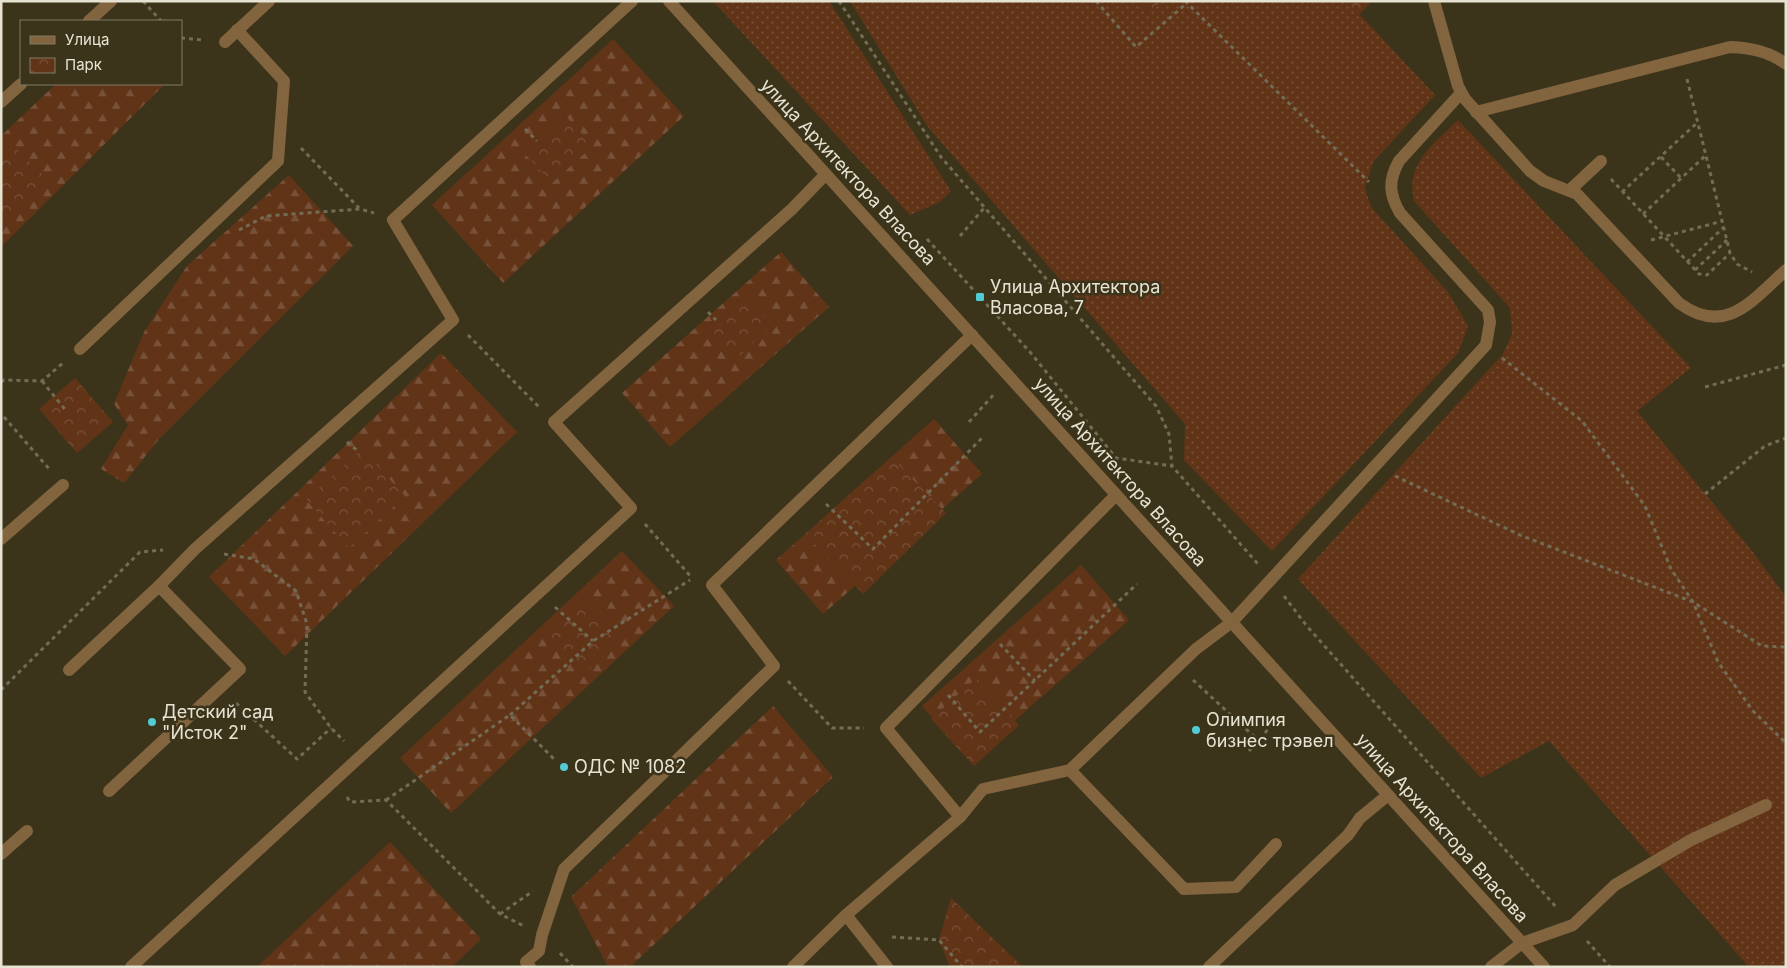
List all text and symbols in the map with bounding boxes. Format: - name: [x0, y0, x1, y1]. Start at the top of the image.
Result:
- legend: [20, 20, 182, 85]
- text: Улица: [65, 30, 109, 49]
- text: Парк: [65, 55, 102, 74]
- street label: улица Архитектора Власова: [756, 74, 940, 269]
- place label: Улица Архитектора Власова, 7: [990, 276, 1160, 318]
- marker: Улица Архитектора Власова, 7: [974, 291, 986, 303]
- street label: улица Архитектора Власова: [1030, 373, 1211, 570]
- place label: Детский сад "Исток 2": [162, 701, 274, 743]
- place label: Олимпия бизнес трэвел: [1206, 709, 1334, 751]
- marker: Детский сад "Исток 2": [146, 716, 158, 728]
- marker: Олимпия бизнес трэвел: [1190, 724, 1202, 736]
- street label: улица Архитектора Власова: [1352, 729, 1533, 926]
- place label: ОДС № 1082: [574, 756, 686, 777]
- marker: ОДС № 1082: [558, 761, 570, 773]

